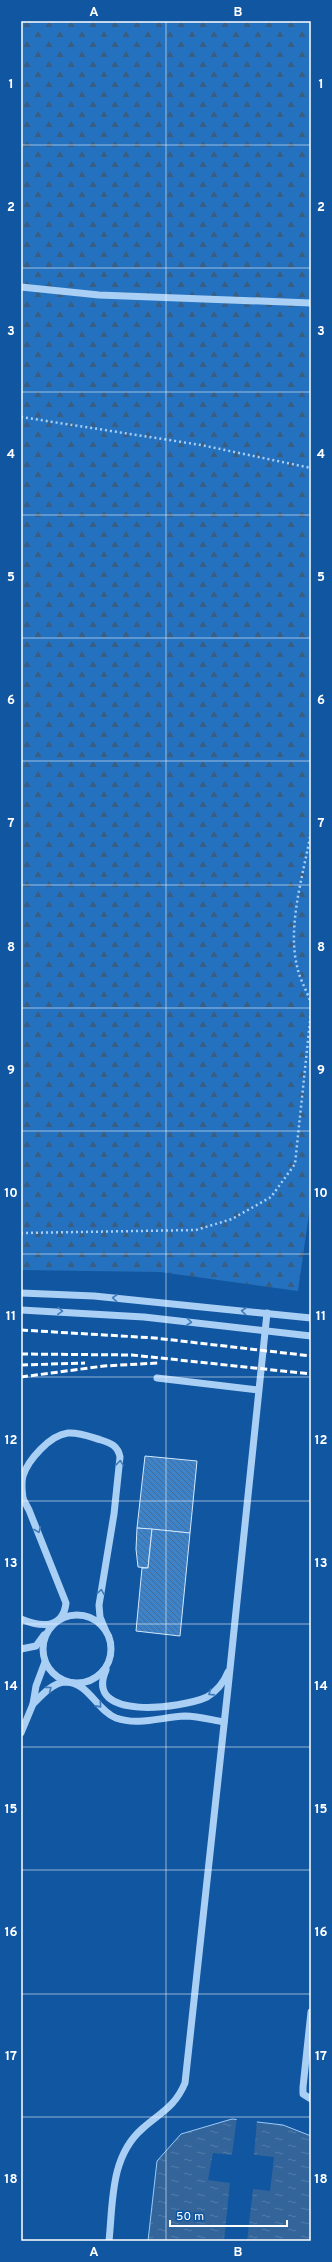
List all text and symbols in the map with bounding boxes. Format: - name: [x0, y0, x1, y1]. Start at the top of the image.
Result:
- text: A: [89, 5, 99, 21]
- text: B: [234, 5, 243, 21]
- text: 1: [8, 77, 14, 93]
- text: 1: [318, 77, 324, 93]
- text: 2: [7, 200, 15, 216]
- text: 2: [317, 200, 325, 216]
- text: 3: [7, 324, 15, 340]
- text: 3: [317, 324, 325, 340]
- text: 4: [7, 447, 15, 463]
- text: 4: [317, 447, 325, 463]
- text: 5: [7, 570, 15, 586]
- text: 5: [317, 570, 325, 586]
- text: 6: [7, 693, 15, 709]
- text: 6: [317, 693, 325, 709]
- text: 7: [8, 816, 15, 832]
- text: 7: [318, 816, 325, 832]
- text: 8: [7, 940, 15, 956]
- text: 8: [317, 940, 325, 956]
- text: 9: [7, 1063, 15, 1079]
- text: 9: [317, 1063, 325, 1079]
- text: 10: [4, 1186, 18, 1202]
- text: 10: [314, 1186, 328, 1202]
- one-way arrow: [112, 1294, 118, 1303]
- one-way arrow: [57, 1307, 63, 1316]
- one-way arrow: [241, 1307, 247, 1316]
- text: 11: [6, 1309, 16, 1325]
- text: 11: [316, 1309, 326, 1325]
- one-way arrow: [186, 1318, 193, 1327]
- text: 12: [4, 1433, 18, 1449]
- text: 12: [314, 1433, 328, 1449]
- one-way arrow: [115, 1460, 124, 1466]
- one-way arrow: [33, 1526, 41, 1533]
- text: 13: [5, 1556, 18, 1572]
- text: 13: [315, 1556, 328, 1572]
- one-way arrow: [96, 1589, 105, 1595]
- text: 14: [4, 1679, 18, 1695]
- text: 14: [314, 1679, 328, 1695]
- one-way arrow: [45, 1687, 52, 1694]
- one-way arrow: [208, 1689, 215, 1696]
- one-way arrow: [94, 1701, 101, 1708]
- text: 15: [4, 1802, 18, 1818]
- text: 15: [314, 1802, 328, 1818]
- text: 16: [4, 1925, 18, 1941]
- text: 16: [314, 1925, 328, 1941]
- text: 17: [5, 2049, 17, 2065]
- text: 17: [315, 2049, 327, 2065]
- text: 18: [4, 2172, 18, 2188]
- text: 18: [314, 2172, 328, 2188]
- scale bar: [170, 2202, 287, 2228]
- text: 50 m: [176, 2209, 204, 2225]
- text: A: [89, 2245, 99, 2261]
- text: B: [234, 2245, 243, 2261]

